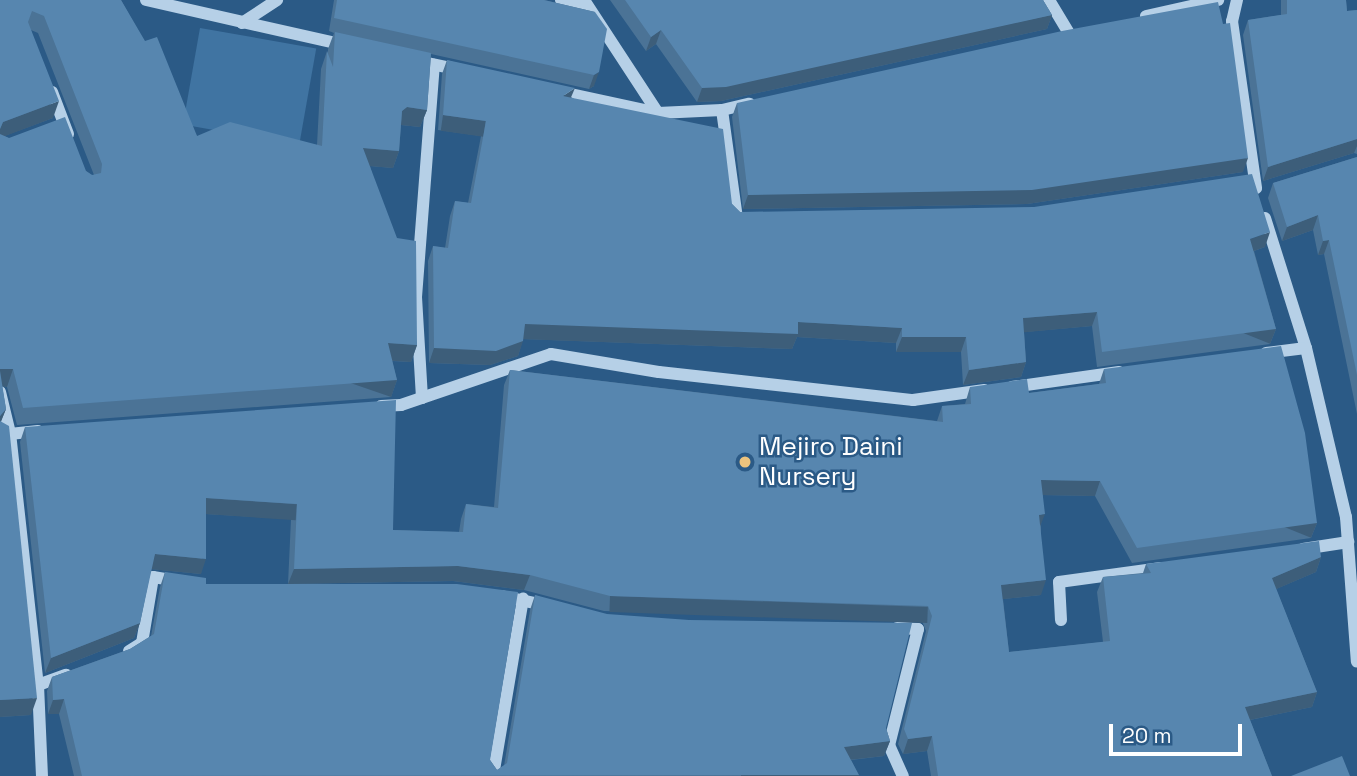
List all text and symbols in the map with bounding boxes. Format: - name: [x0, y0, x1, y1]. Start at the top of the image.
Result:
- place label: Mejiro Daini Nursery: [759, 431, 903, 492]
- marker: Mejiro Daini Nursery: [737, 454, 753, 470]
- scale bar: [1112, 710, 1245, 754]
- text: 20 m: [1122, 722, 1172, 749]

